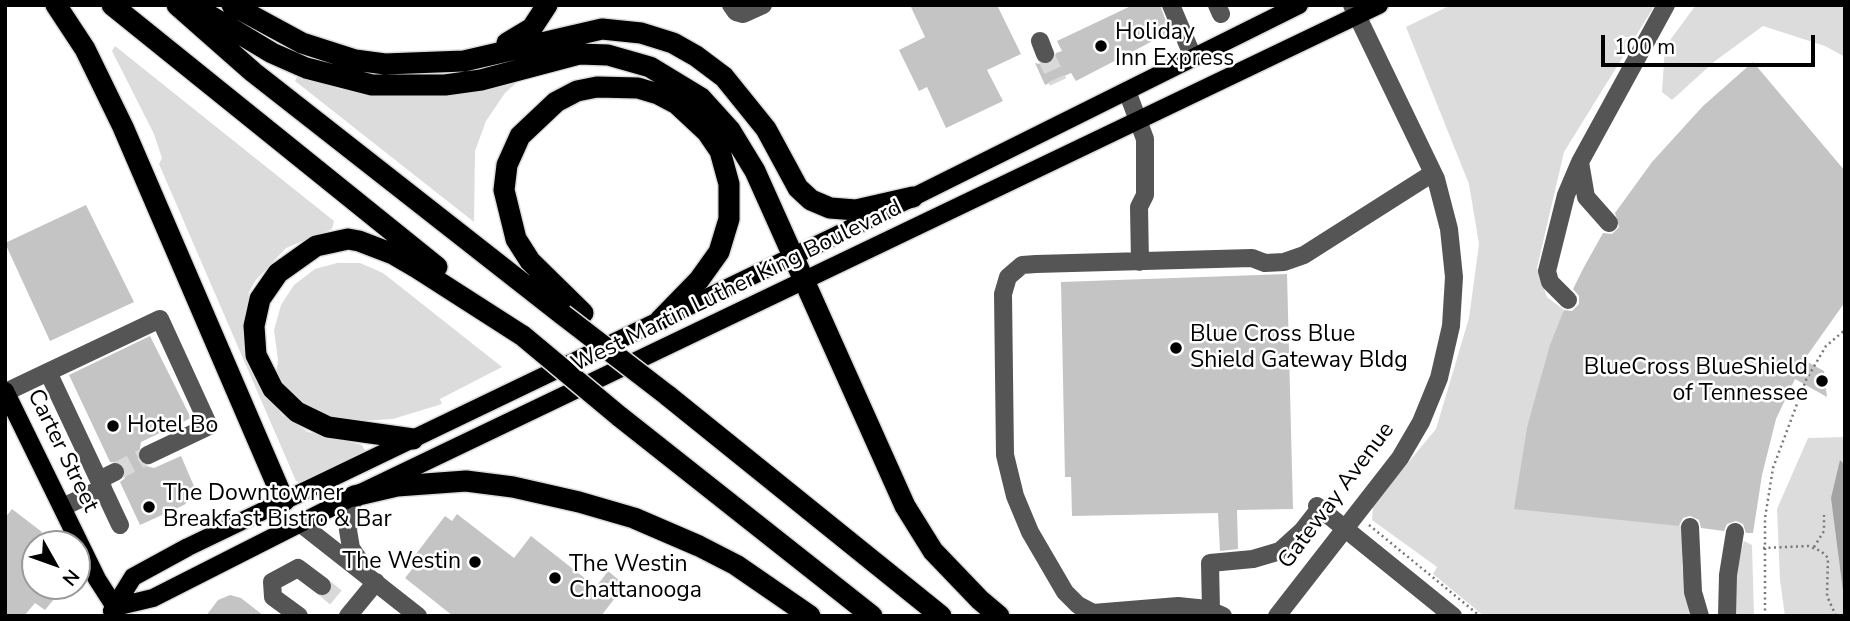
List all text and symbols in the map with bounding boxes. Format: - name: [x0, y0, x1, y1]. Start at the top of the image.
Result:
- place label: Holiday Inn Express: [1115, 19, 1234, 73]
- scale bar: [1605, 21, 1818, 65]
- text: 100 m: [1614, 33, 1675, 61]
- marker: Holiday Inn Express: [1093, 38, 1109, 54]
- street label: West Martin Luther King Boulevard: [567, 195, 907, 379]
- place label: Blue Cross Blue Shield Gateway Bldg: [1190, 321, 1408, 375]
- marker: Blue Cross Blue Shield Gateway Bldg: [1168, 340, 1184, 356]
- place label: BlueCross BlueShield of Tennessee: [1584, 354, 1808, 408]
- marker: BlueCross BlueShield of Tennessee: [1814, 373, 1830, 389]
- street label: Carter Street: [20, 385, 104, 517]
- place label: Hotel Bo: [127, 412, 218, 440]
- street label: Gateway Avenue: [1273, 417, 1401, 575]
- marker: Hotel Bo: [105, 418, 121, 434]
- place label: The Downtowner Breakfast Bistro & Bar: [163, 480, 392, 534]
- marker: The Downtowner Breakfast Bistro & Bar: [141, 499, 157, 515]
- north arrow: [21, 530, 91, 600]
- place label: The Westin: [342, 548, 461, 576]
- place label: The Westin Chattanooga: [569, 551, 702, 605]
- marker: The Westin: [467, 554, 483, 570]
- text: N: [56, 563, 85, 591]
- marker: The Westin Chattanooga: [547, 570, 563, 586]

